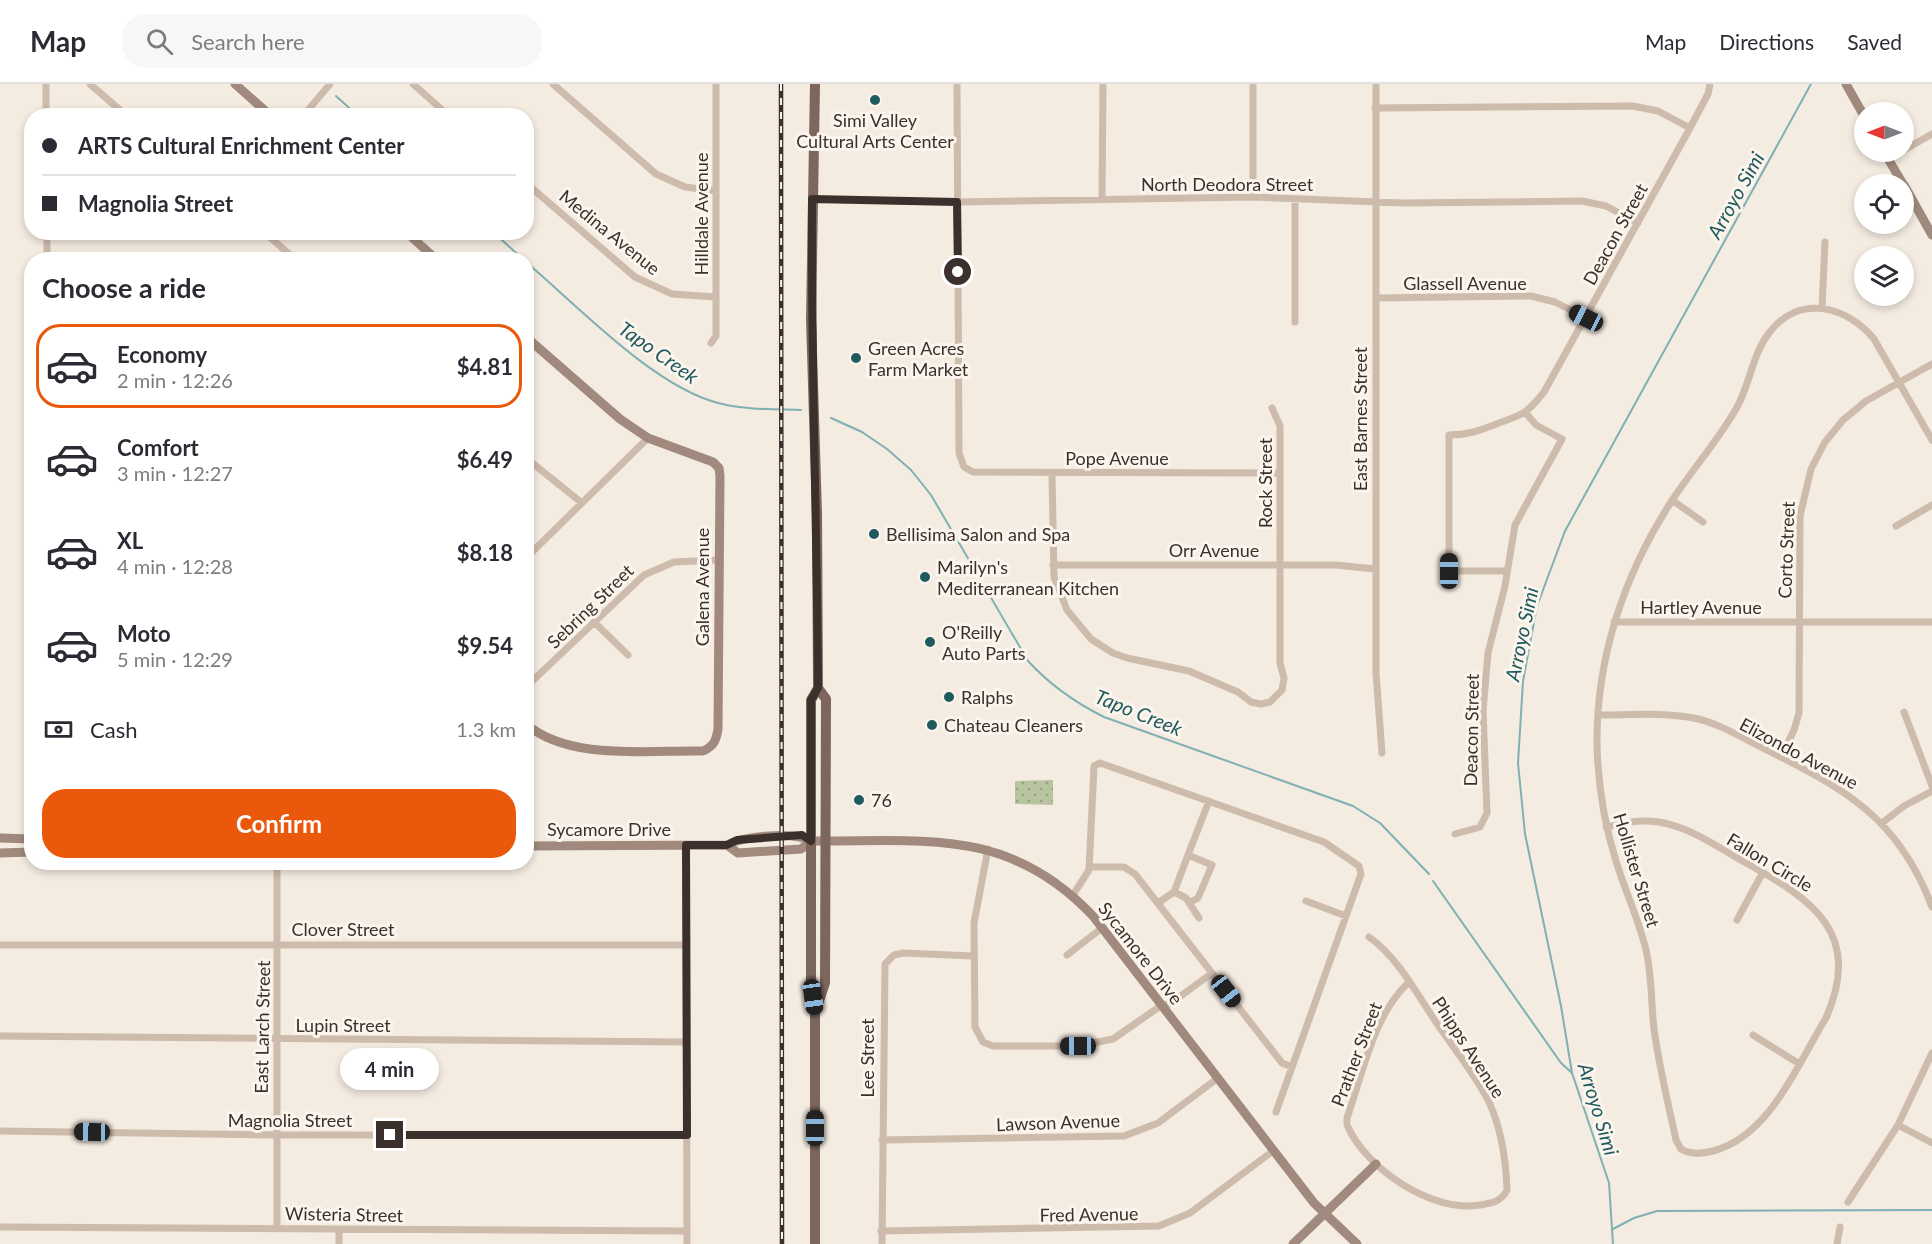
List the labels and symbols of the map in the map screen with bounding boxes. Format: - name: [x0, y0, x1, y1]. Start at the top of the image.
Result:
- marker: Simi Valley Cultural Arts Center: [868, 93, 882, 107]
- north arrow: [1854, 102, 1914, 162]
- place label: Simi Valley Cultural Arts Center: [796, 109, 954, 152]
- water label: Arroyo Simi: [1701, 147, 1769, 243]
- street label: Hilldale Avenue: [690, 153, 712, 275]
- street label: North Deodora Street: [1141, 173, 1314, 195]
- street label: Deacon Street: [1578, 179, 1652, 289]
- street label: Medina Avenue: [555, 185, 665, 279]
- route start: [944, 258, 971, 285]
- street label: Glassell Avenue: [1403, 272, 1527, 294]
- car: [1566, 302, 1606, 334]
- water label: Tapo Creek: [614, 316, 704, 389]
- place label: Green Acres Farm Market: [868, 337, 969, 380]
- street label: East Barnes Street: [1349, 346, 1371, 491]
- marker: Green Acres Farm Market: [849, 351, 863, 365]
- street label: Rock Street: [1254, 437, 1276, 528]
- street label: Pope Avenue: [1065, 447, 1169, 469]
- street label: Corto Street: [1773, 500, 1799, 599]
- place label: Bellisima Salon and Spa: [886, 523, 1070, 545]
- marker: Bellisima Salon and Spa: [867, 527, 881, 541]
- street label: Galena Avenue: [691, 528, 713, 646]
- street label: Orr Avenue: [1169, 539, 1259, 561]
- car: [1440, 553, 1458, 589]
- place label: Marilyn's Mediterranean Kitchen: [937, 556, 1119, 599]
- street label: Sebring Street: [542, 559, 638, 653]
- marker: Marilyn's Mediterranean Kitchen: [918, 570, 932, 584]
- water label: Arroyo Simi: [1499, 584, 1543, 684]
- street label: Hartley Avenue: [1640, 596, 1762, 618]
- place label: O'Reilly Auto Parts: [942, 621, 1026, 664]
- marker: O'Reilly Auto Parts: [923, 635, 937, 649]
- street label: Deacon Street: [1459, 673, 1483, 787]
- water label: Tapo Creek: [1092, 684, 1187, 741]
- place label: Ralphs: [961, 686, 1013, 708]
- marker: Ralphs: [942, 690, 956, 704]
- street label: Elizondo Avenue: [1736, 713, 1862, 793]
- place label: Chateau Cleaners: [944, 714, 1083, 736]
- marker: Chateau Cleaners: [925, 718, 939, 732]
- place label: 76: [871, 789, 892, 811]
- marker: 76: [852, 793, 866, 807]
- street label: Hollister Street: [1609, 810, 1665, 930]
- street label: Sycamore Drive: [547, 818, 671, 840]
- street label: Fallon Circle: [1723, 828, 1817, 896]
- street label: Sycamore Drive: [1094, 897, 1188, 1009]
- street label: Clover Street: [292, 918, 395, 940]
- street label: East Larch Street: [250, 960, 274, 1094]
- car: [1208, 971, 1244, 1011]
- car: [802, 978, 824, 1016]
- street label: Phipps Avenue: [1428, 992, 1510, 1102]
- street label: Prather Street: [1326, 998, 1386, 1109]
- street label: Lupin Street: [295, 1014, 391, 1036]
- street label: Lee Street: [856, 1018, 878, 1098]
- car: [1060, 1037, 1096, 1055]
- callout: 4 min: [340, 1048, 440, 1090]
- water label: Arroyo Simi: [1573, 1059, 1625, 1159]
- street label: Magnolia Street: [228, 1109, 353, 1131]
- street label: Lawson Avenue: [996, 1109, 1120, 1135]
- car: [806, 1110, 824, 1146]
- route end: [376, 1121, 403, 1148]
- car: [74, 1123, 110, 1141]
- street label: Wisteria Street: [285, 1202, 404, 1226]
- street label: Fred Avenue: [1039, 1202, 1139, 1226]

